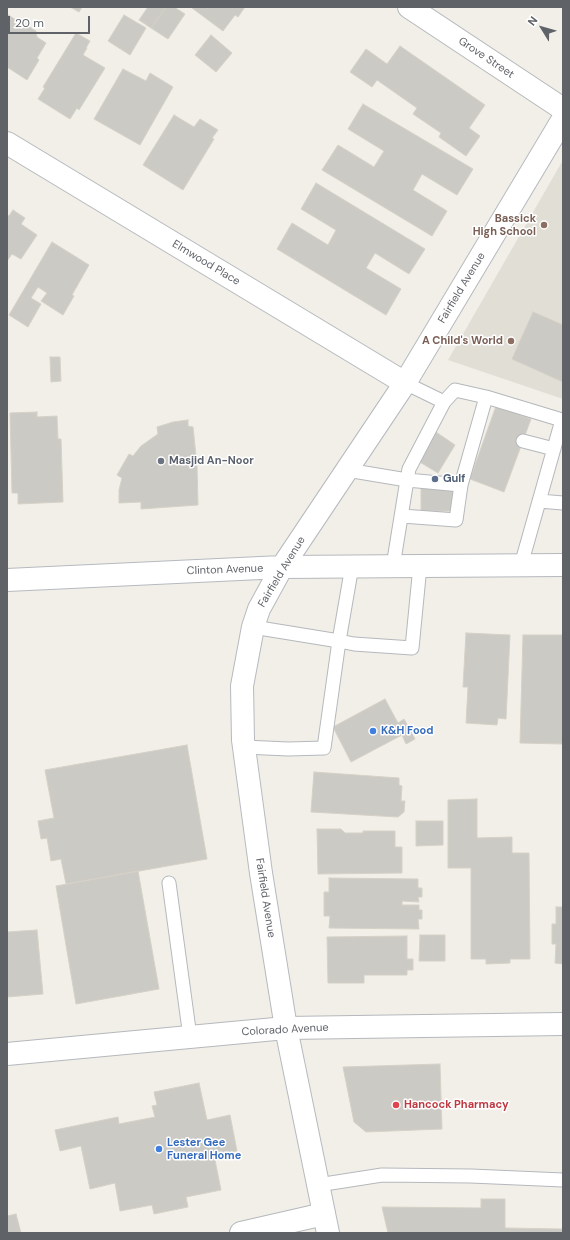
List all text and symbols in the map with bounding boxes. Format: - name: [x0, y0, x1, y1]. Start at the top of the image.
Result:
- scale bar: [10, 8, 92, 34]
- north arrow: [522, 8, 562, 48]
- text: N: [524, 13, 540, 28]
- text: 20 m: [15, 15, 44, 31]
- street label: Grove Street: [456, 35, 516, 81]
- place label: Bassick High School: [473, 212, 536, 238]
- marker: Bassick High School: [539, 220, 549, 230]
- street label: Elmwood Place: [170, 238, 242, 288]
- street label: Fairfield Avenue: [436, 250, 488, 326]
- place label: A Child's World: [422, 334, 503, 348]
- marker: A Child's World: [506, 336, 516, 346]
- place label: Masjid An-Noor: [169, 454, 254, 468]
- marker: Masjid An-Noor: [156, 456, 166, 466]
- place label: Gulf: [443, 472, 465, 486]
- marker: Gulf: [430, 474, 440, 484]
- street label: Fairfield Avenue: [256, 534, 308, 610]
- street label: Clinton Avenue: [186, 562, 264, 578]
- place label: K&H Food: [381, 724, 434, 738]
- marker: K&H Food: [368, 726, 378, 736]
- street label: Fairfield Avenue: [252, 857, 278, 939]
- street label: Colorado Avenue: [241, 1021, 329, 1039]
- place label: Hancock Pharmacy: [404, 1098, 509, 1112]
- marker: Hancock Pharmacy: [391, 1100, 401, 1110]
- place label: Lester Gee Funeral Home: [167, 1136, 241, 1162]
- marker: Lester Gee Funeral Home: [154, 1144, 164, 1154]

